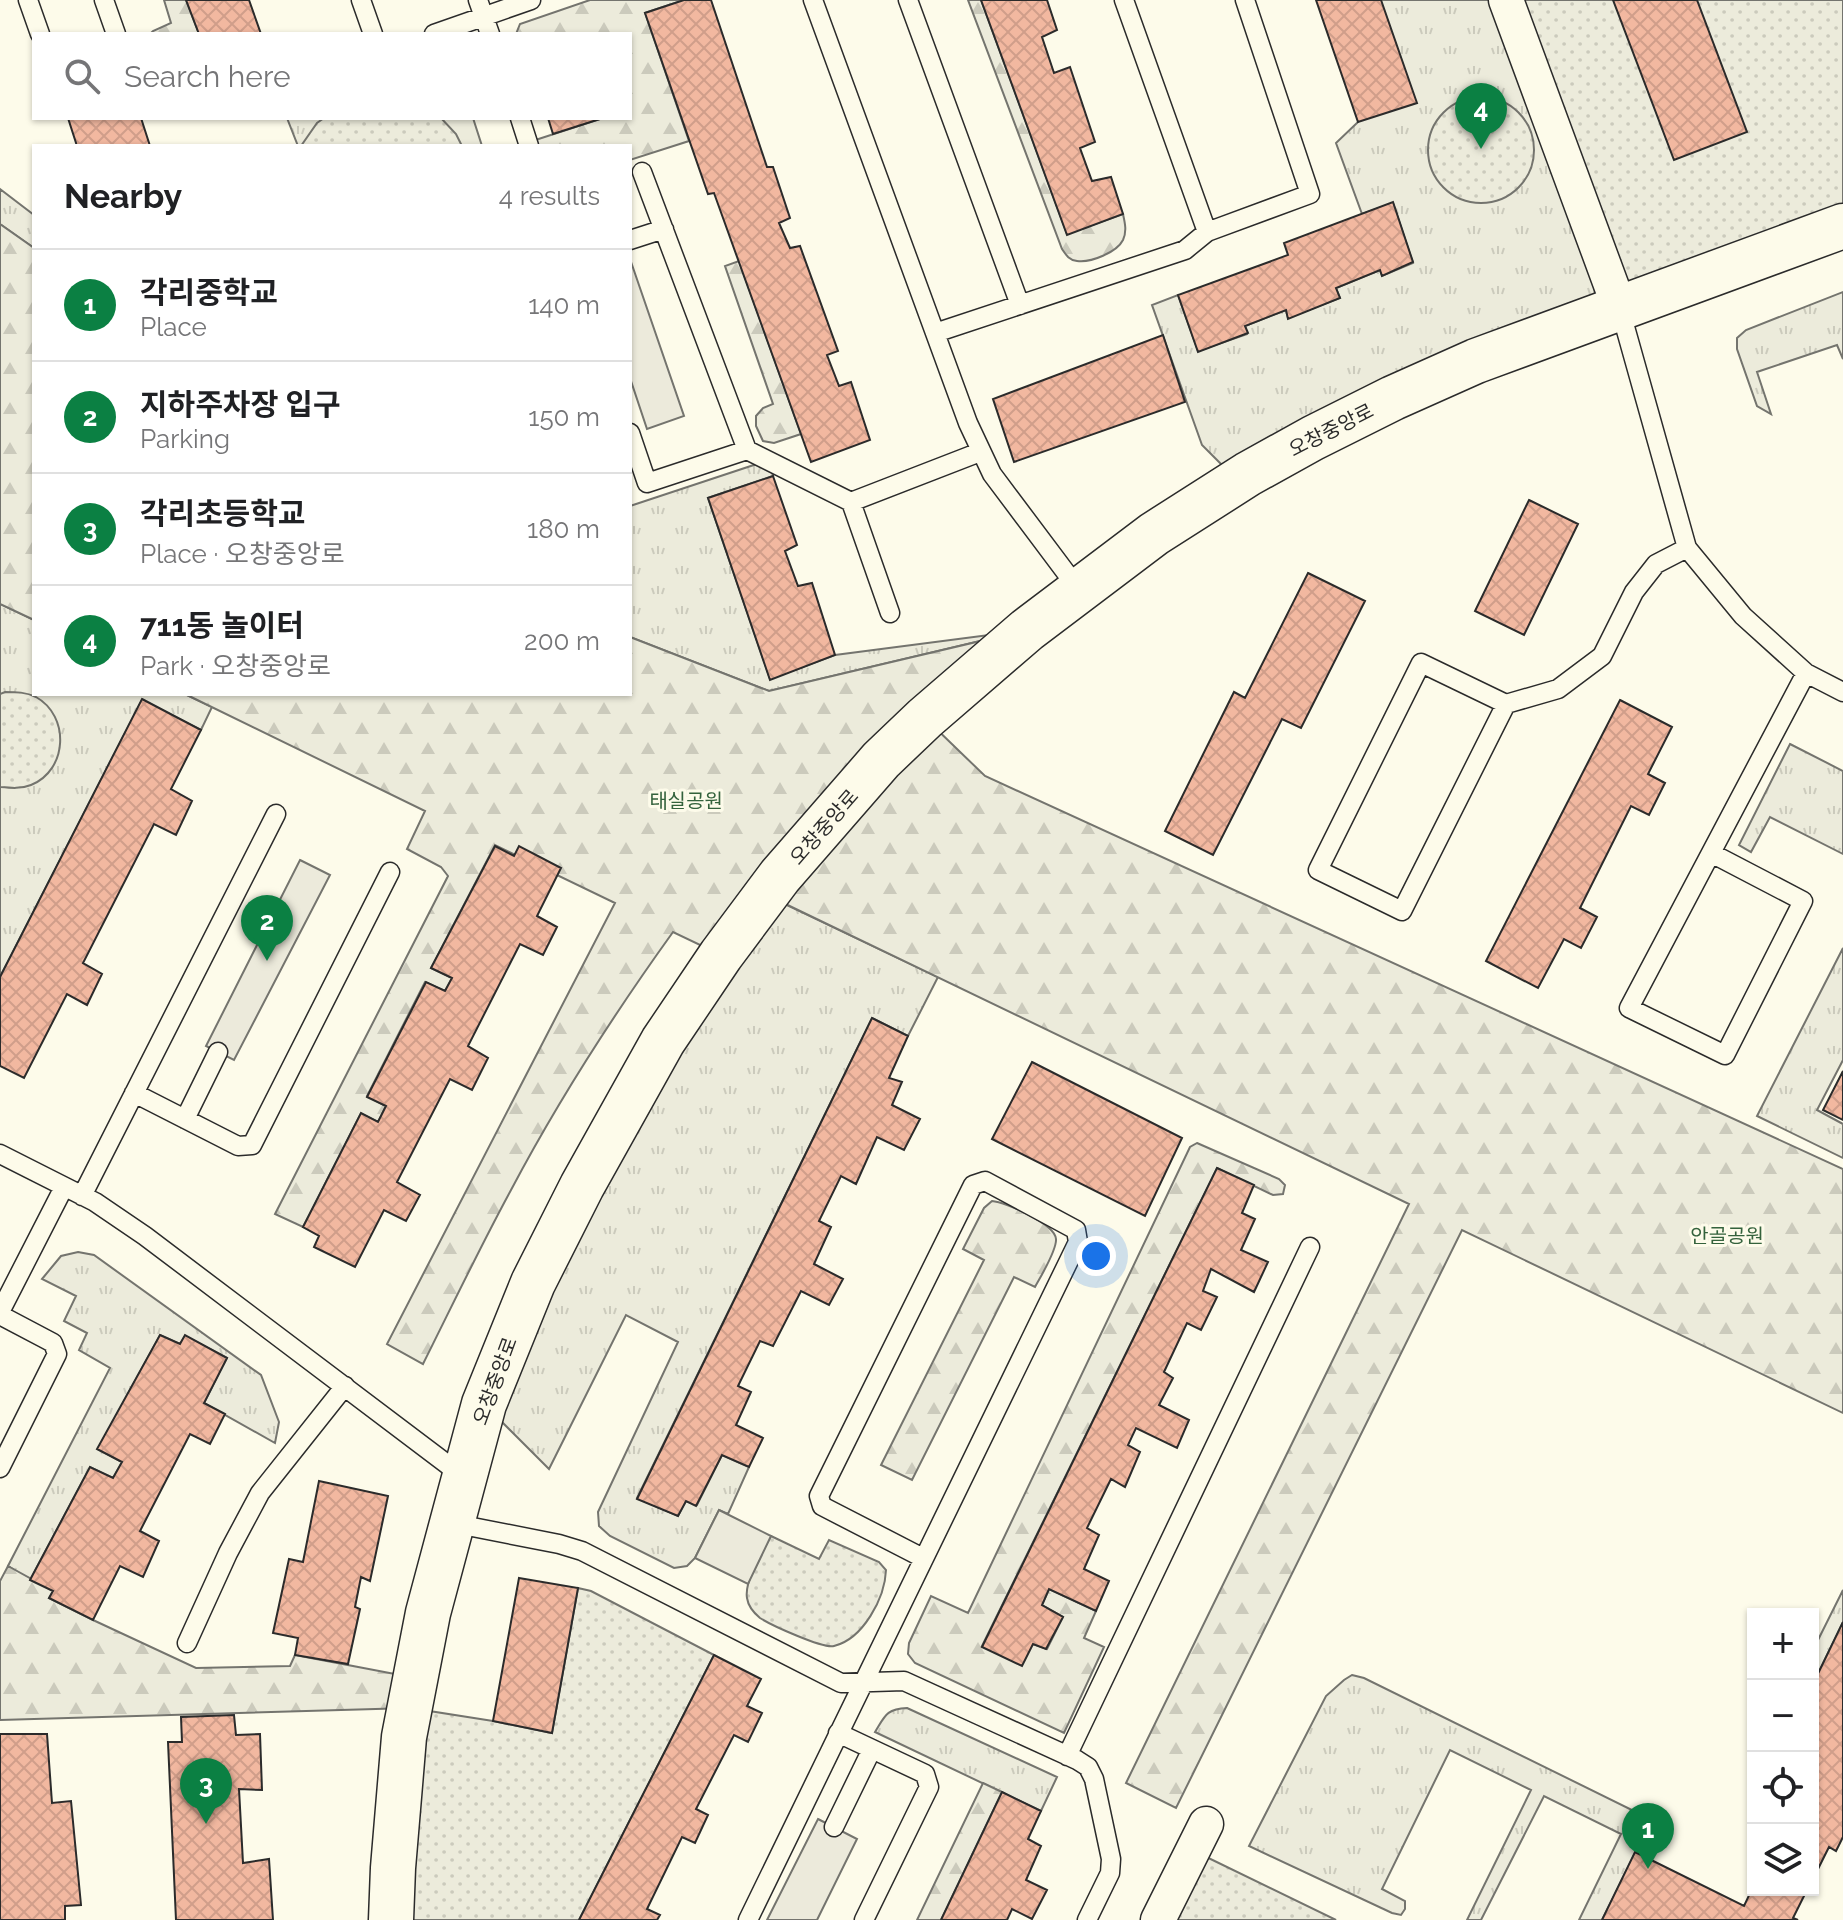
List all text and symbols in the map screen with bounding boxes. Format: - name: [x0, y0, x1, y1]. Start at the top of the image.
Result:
- search box: [32, 32, 632, 120]
- icon: search: [60, 54, 104, 98]
- text: Search here: [124, 59, 291, 94]
- pin: 4: [1455, 83, 1507, 149]
- text: Nearby: [64, 176, 182, 216]
- text: 4 results: [499, 181, 600, 211]
- text: 각리중학교: [140, 275, 278, 310]
- text: 1: [84, 290, 96, 320]
- text: 140 m: [528, 290, 600, 320]
- text: Place: [140, 312, 207, 342]
- text: 지하주차장 입구: [140, 387, 340, 422]
- street label: 오창중앙로: [1285, 398, 1377, 462]
- text: 2: [83, 402, 97, 432]
- text: 150 m: [528, 402, 600, 432]
- text: Parking: [140, 424, 230, 454]
- text: 각리초등학교: [140, 496, 306, 531]
- text: 3: [83, 514, 97, 544]
- text: 180 m: [527, 514, 600, 544]
- text: Place · 오창중앙로: [140, 539, 345, 569]
- text: 711동 놀이터: [140, 608, 304, 643]
- text: 4: [83, 626, 97, 656]
- text: 200 m: [524, 626, 600, 656]
- text: Park · 오창중앙로: [140, 651, 331, 681]
- street label: 오창중앙로: [785, 784, 863, 870]
- park label: 태실공원: [649, 789, 723, 813]
- pin: 2: [241, 895, 293, 961]
- park label: 안골공원: [1690, 1224, 1764, 1248]
- your location: [1076, 1236, 1116, 1276]
- street label: 오창중앙로: [468, 1334, 522, 1428]
- map controls: [1747, 1608, 1819, 1896]
- button: +: [1747, 1608, 1819, 1680]
- button: −: [1747, 1680, 1819, 1752]
- button: locate: [1747, 1752, 1819, 1824]
- pin: 3: [180, 1758, 232, 1824]
- pin: 1: [1622, 1803, 1674, 1869]
- button: layers: [1747, 1824, 1819, 1896]

